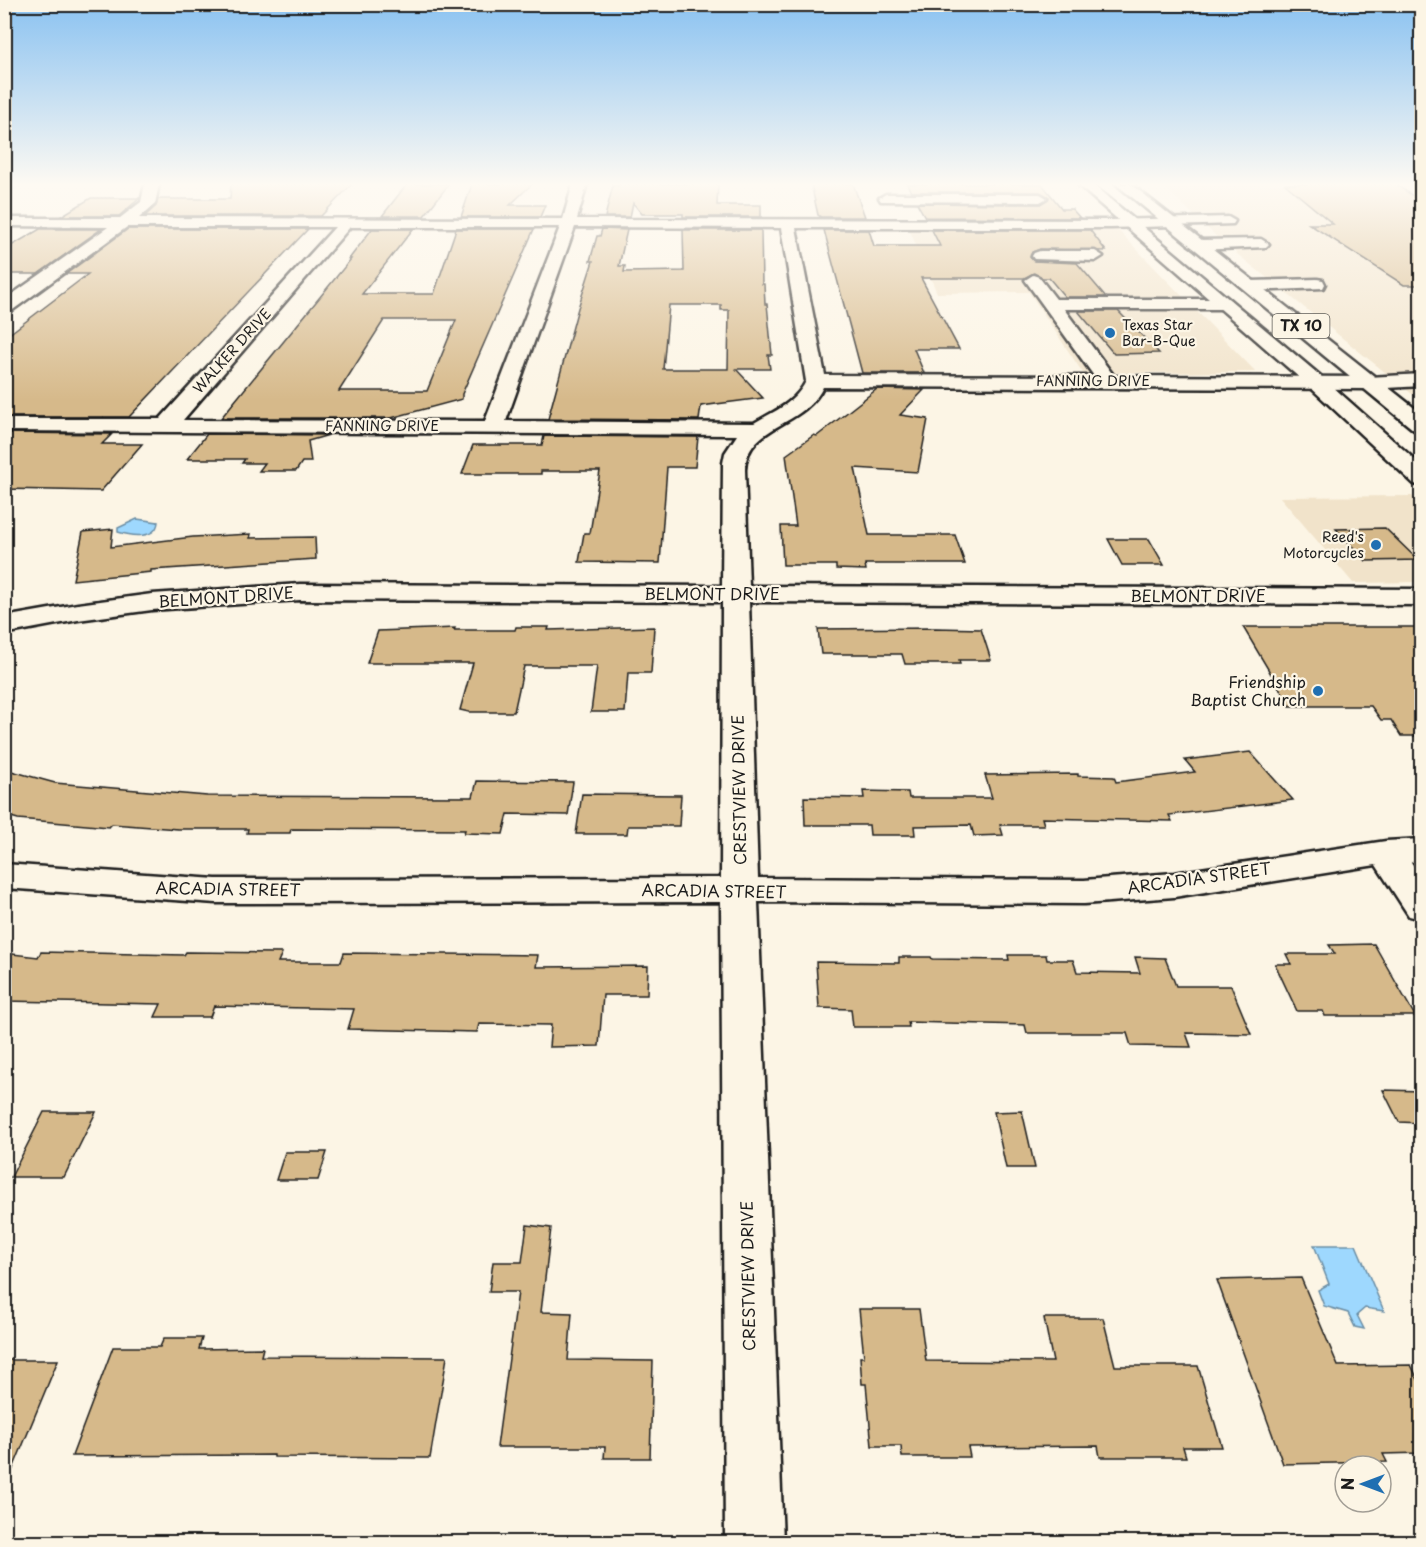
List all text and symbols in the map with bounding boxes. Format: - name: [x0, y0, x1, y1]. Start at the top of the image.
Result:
- street label: WALKER DRIVE: [188, 303, 276, 398]
- place label: Texas Star Bar-B-Que: [1122, 314, 1196, 351]
- road number: TX 10: [1272, 314, 1330, 338]
- marker: Texas Star Bar-B-Que: [1103, 326, 1117, 340]
- street label: FANNING DRIVE: [1036, 370, 1150, 391]
- street label: FANNING DRIVE: [325, 415, 439, 436]
- place label: Reed's Motorcycles: [1283, 526, 1364, 563]
- marker: Reed's Motorcycles: [1369, 538, 1383, 552]
- street label: BELMONT DRIVE: [157, 579, 294, 613]
- street label: BELMONT DRIVE: [644, 581, 780, 605]
- street label: BELMONT DRIVE: [1130, 583, 1266, 607]
- place label: Friendship Baptist Church: [1190, 669, 1306, 711]
- marker: Friendship Baptist Church: [1311, 684, 1325, 698]
- street label: CRESTVIEW DRIVE: [725, 715, 751, 865]
- street label: ARCADIA STREET: [1126, 855, 1272, 899]
- street label: ARCADIA STREET: [155, 875, 301, 901]
- street label: ARCADIA STREET: [641, 877, 787, 903]
- street label: CRESTVIEW DRIVE: [734, 1201, 760, 1351]
- north arrow: [1333, 1454, 1393, 1514]
- text: N: [1335, 1478, 1359, 1490]

